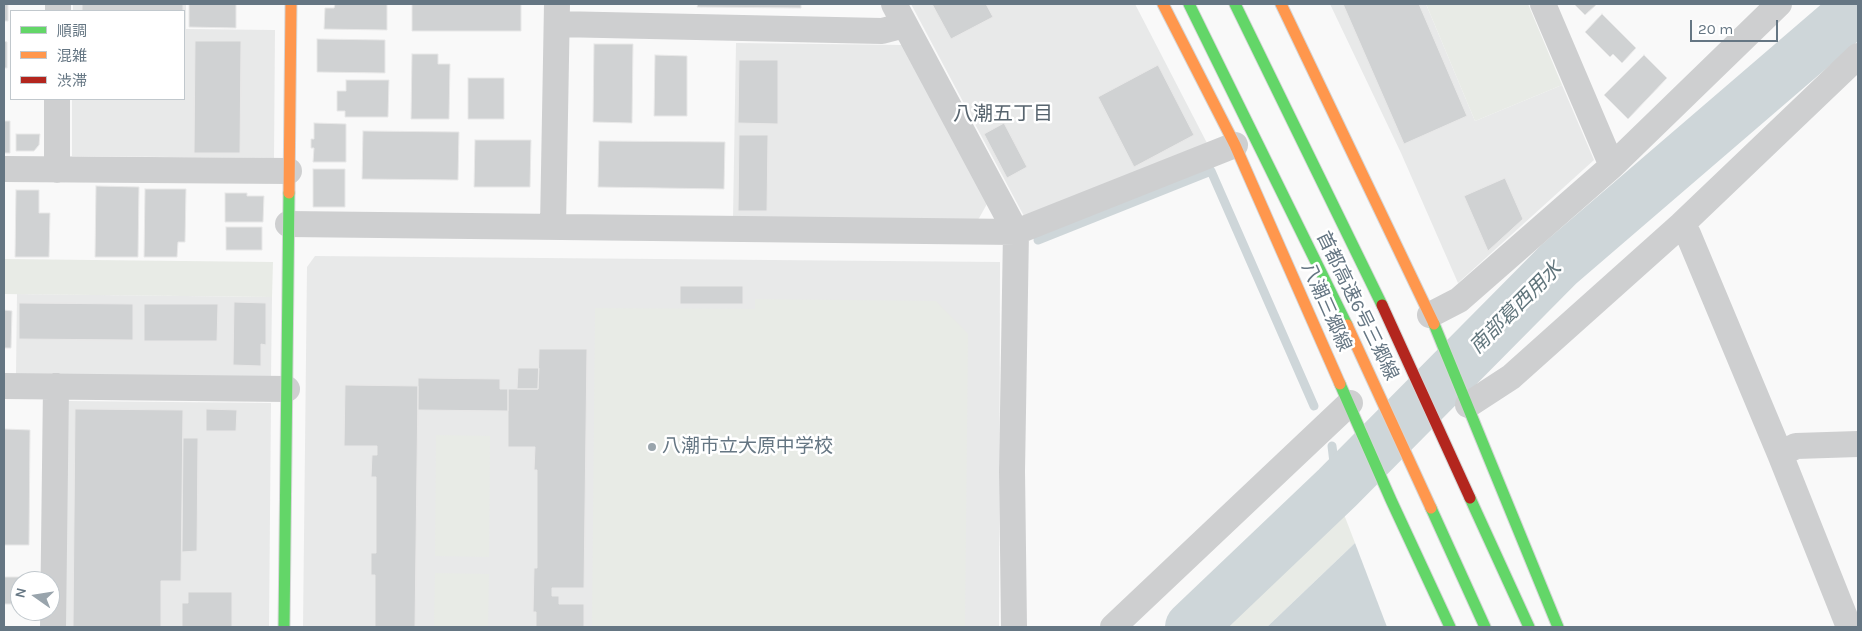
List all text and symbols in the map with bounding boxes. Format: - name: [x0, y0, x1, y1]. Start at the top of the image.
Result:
- legend: [10, 10, 185, 100]
- scale bar: [1692, 10, 1780, 42]
- text: 20 m: [1698, 20, 1733, 38]
- text: 順調: [57, 22, 87, 40]
- text: 混雑: [57, 47, 87, 65]
- text: 渋滞: [57, 72, 87, 90]
- district label: 八潮五丁目: [953, 102, 1053, 126]
- street label: 首都高速6号三郷線: [1311, 228, 1403, 384]
- water label: 南部葛西用水: [1465, 257, 1567, 359]
- street label: 八潮三郷線: [1296, 259, 1356, 355]
- place label: 八潮市立大原中学校: [662, 436, 833, 458]
- marker: 八潮市立大原中学校: [646, 441, 658, 453]
- north arrow: [10, 571, 60, 621]
- text: N: [11, 586, 30, 600]

